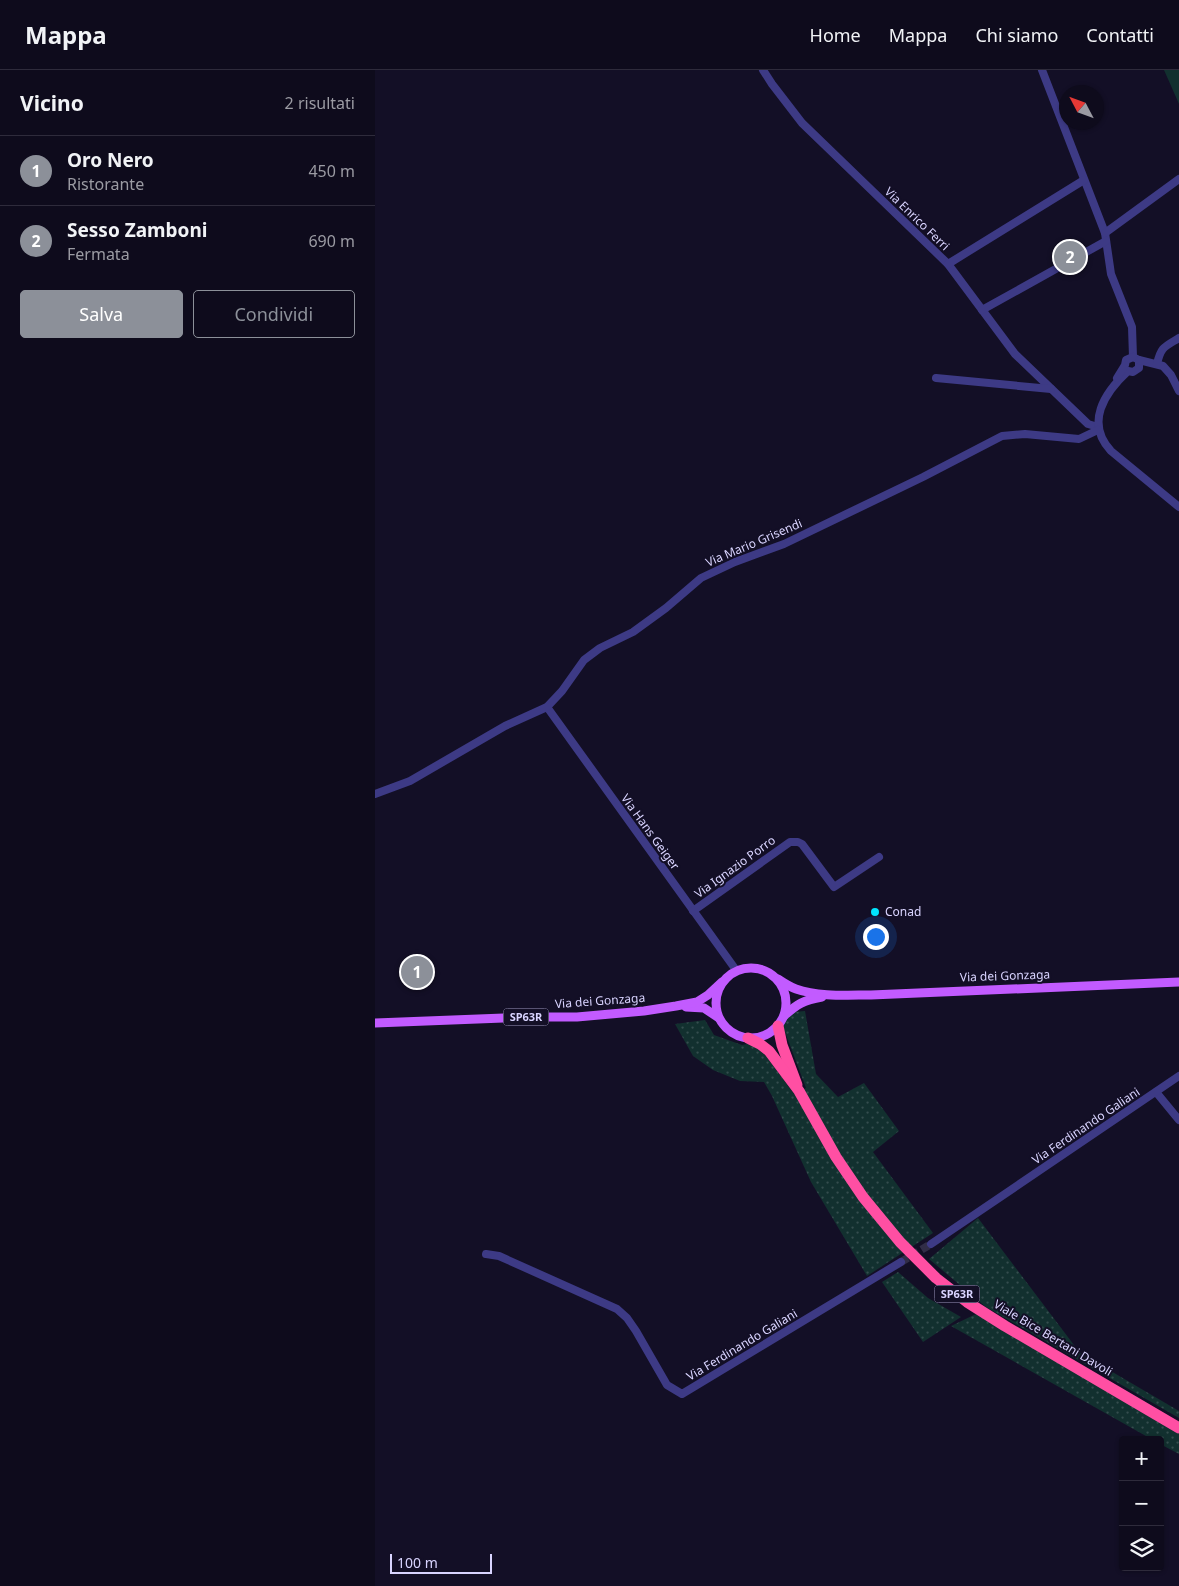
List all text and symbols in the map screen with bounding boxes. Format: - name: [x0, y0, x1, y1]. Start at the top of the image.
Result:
- text: Mappa: [25, 18, 107, 51]
- text: Home: [810, 23, 861, 47]
- text: Mappa: [889, 23, 947, 47]
- text: Chi siamo: [975, 23, 1058, 47]
- text: Contatti: [1086, 23, 1154, 47]
- north arrow: [1059, 85, 1104, 130]
- text: Vicino: [20, 89, 84, 117]
- text: 2 risultati: [285, 92, 355, 114]
- text: Oro Nero: [67, 147, 154, 173]
- text: 1: [31, 160, 41, 182]
- text: 450 m: [308, 160, 355, 182]
- text: Ristorante: [67, 173, 144, 195]
- street label: Via Enrico Ferri: [881, 183, 954, 254]
- text: Sesso Zamboni: [67, 217, 208, 243]
- text: 2: [31, 230, 41, 252]
- text: 690 m: [308, 230, 355, 252]
- pin: 2: [1054, 238, 1086, 276]
- text: Fermata: [67, 243, 130, 265]
- button: Salva: [20, 290, 183, 338]
- button: Condividi: [193, 290, 355, 338]
- street label: Via Mario Grisendi: [703, 515, 805, 571]
- street label: Via Hans Geiger: [617, 790, 684, 873]
- street label: Via Ignazio Porro: [691, 831, 779, 902]
- place label: Conad: [885, 903, 921, 920]
- marker: Conad: [869, 906, 881, 918]
- your location: [863, 924, 889, 950]
- pin: 1: [401, 953, 433, 991]
- street label: Via dei Gonzaga: [960, 965, 1050, 986]
- street label: Via dei Gonzaga: [554, 989, 646, 1012]
- road number: SP63R: [503, 1009, 549, 1026]
- street label: Via Ferdinando Galiani: [1028, 1083, 1143, 1168]
- road number: SP63R: [935, 1286, 979, 1302]
- street label: Viale Bice Bertani Davoli: [991, 1295, 1116, 1380]
- street label: Via Ferdinando Galiani: [683, 1305, 800, 1384]
- map controls: [1119, 1436, 1164, 1571]
- button: +: [1119, 1436, 1164, 1481]
- button: −: [1119, 1481, 1164, 1526]
- button: layers: [1119, 1526, 1164, 1571]
- scale bar: [390, 1551, 493, 1574]
- text: 100 m: [397, 1553, 438, 1572]

